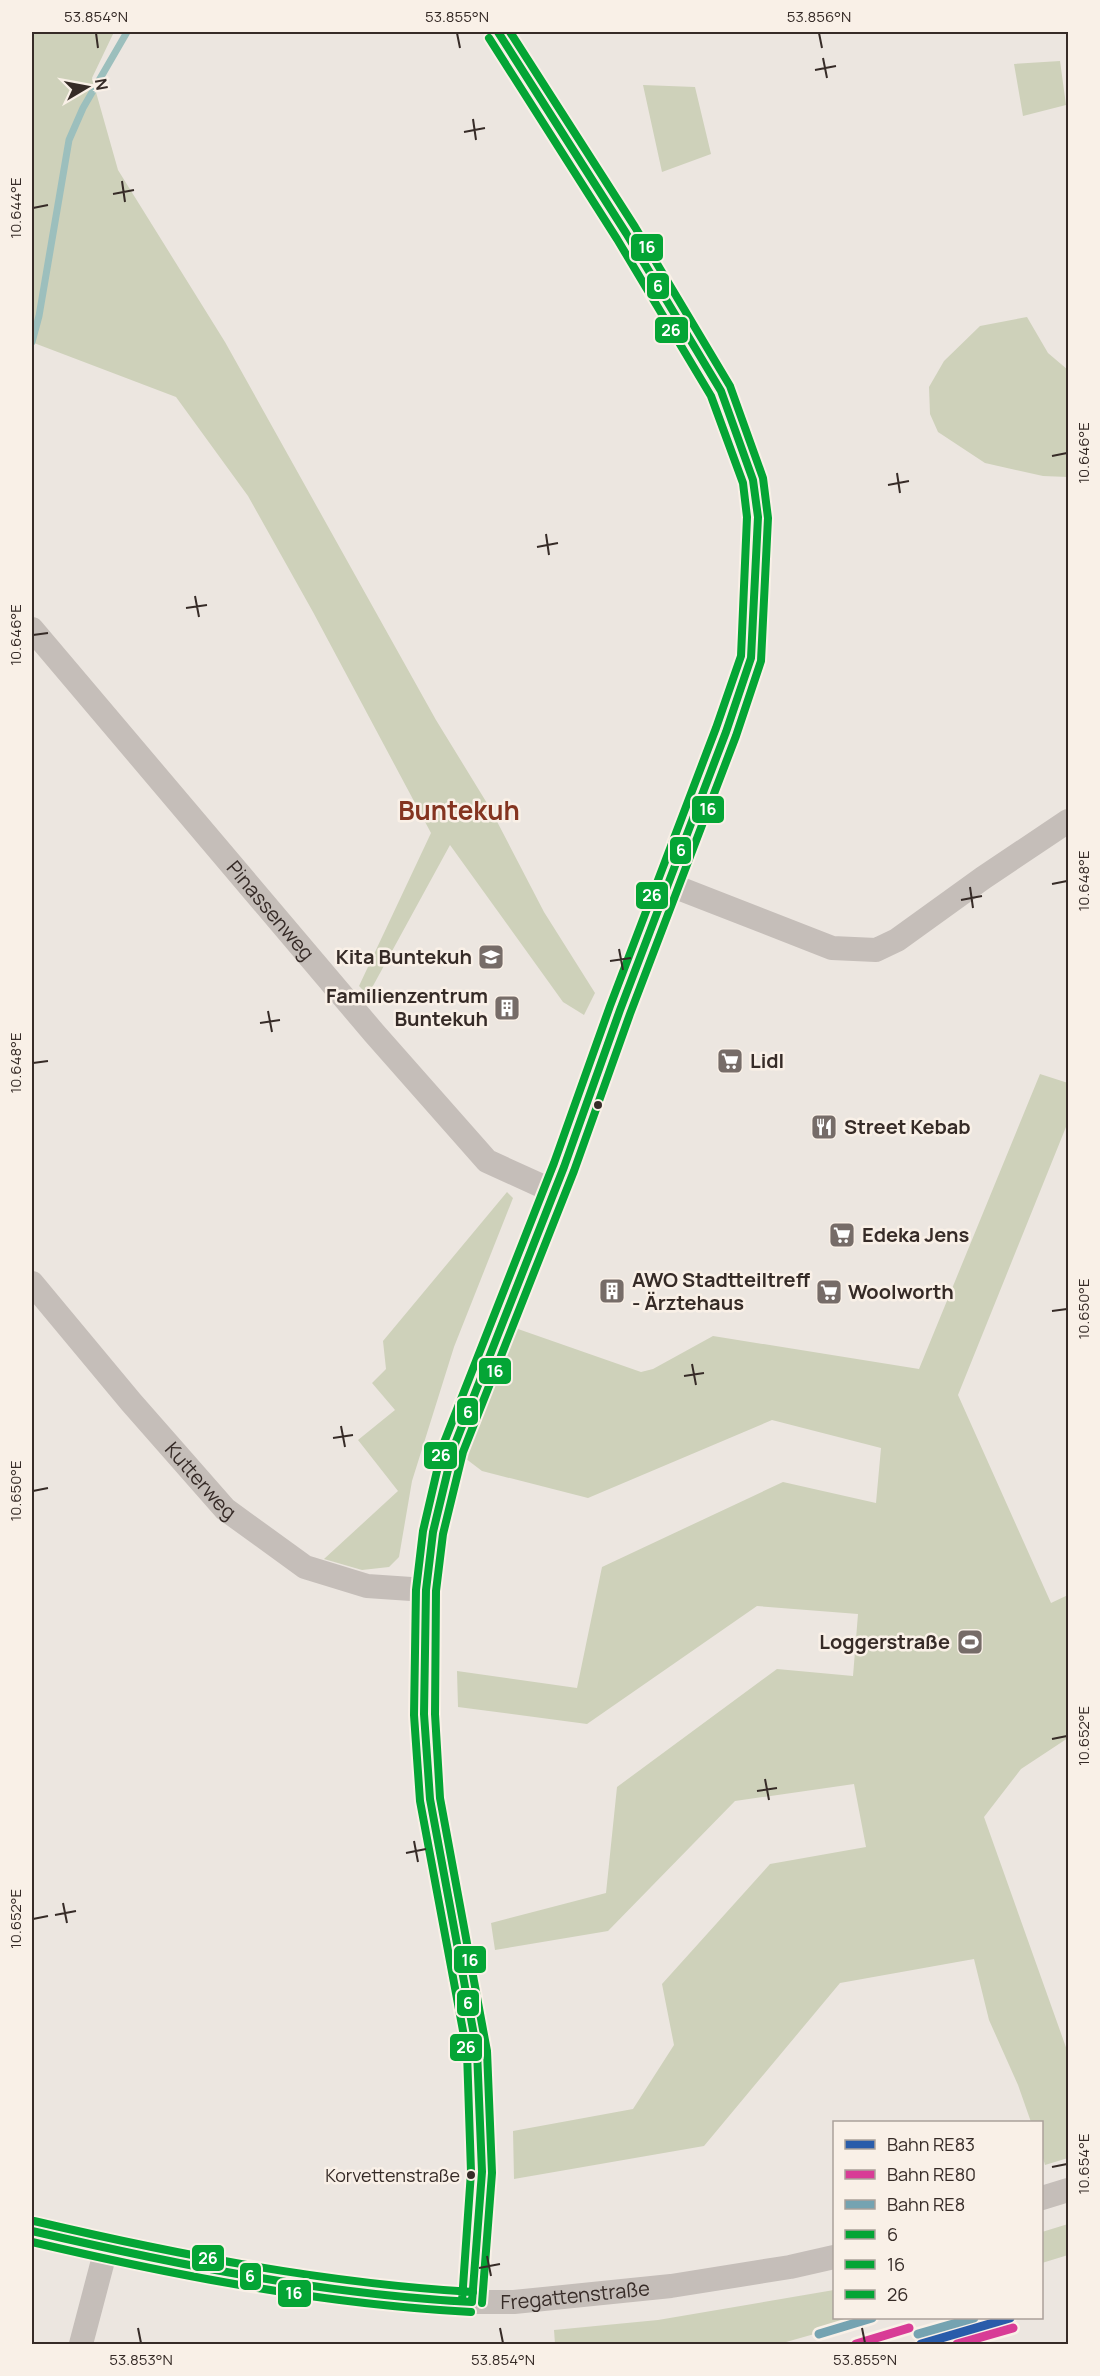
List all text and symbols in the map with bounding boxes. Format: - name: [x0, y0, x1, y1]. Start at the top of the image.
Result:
- text: 53.854°N: [64, 6, 128, 27]
- text: 53.855°N: [425, 6, 489, 27]
- text: 53.856°N: [787, 6, 851, 27]
- north arrow: [57, 57, 117, 117]
- text: N: [90, 77, 114, 92]
- text: 10.644°E: [5, 177, 26, 239]
- line badge: 16: [630, 233, 664, 262]
- text: 16: [639, 236, 656, 258]
- line badge: 6: [646, 272, 670, 300]
- text: 6: [653, 275, 663, 297]
- line badge: 26: [654, 316, 689, 344]
- text: 26: [661, 319, 681, 341]
- text: 10.646°E: [1073, 422, 1094, 484]
- text: 10.646°E: [5, 604, 26, 666]
- district label: Buntekuh: [398, 792, 520, 828]
- line badge: 16: [691, 795, 725, 824]
- text: 16: [700, 798, 717, 820]
- line badge: 6: [669, 836, 692, 865]
- text: 6: [676, 839, 686, 861]
- text: 10.648°E: [1073, 851, 1094, 911]
- street label: Pinassenweg: [221, 855, 321, 966]
- line badge: 26: [635, 881, 669, 910]
- text: 26: [642, 884, 662, 906]
- school or university icon: Kita Buntekuh: [476, 942, 506, 972]
- place label: Kita Buntekuh: [336, 943, 472, 970]
- place label: Familienzentrum Buntekuh: [326, 982, 488, 1032]
- building icon: Familienzentrum Buntekuh: [492, 993, 522, 1023]
- text: 10.648°E: [5, 1033, 26, 1093]
- supermarket icon: Lidl: [715, 1046, 745, 1076]
- place label: Lidl: [750, 1047, 784, 1074]
- unlabelled marker: [592, 1099, 604, 1111]
- restaurant icon: Street Kebab: [809, 1112, 839, 1142]
- place label: Street Kebab: [844, 1113, 971, 1140]
- supermarket icon: Edeka Jens: [827, 1220, 857, 1250]
- place label: Edeka Jens: [862, 1221, 970, 1248]
- place label: AWO Stadtteiltreff - Ärztehaus: [632, 1266, 811, 1316]
- building icon: AWO Stadtteiltreff - Ärztehaus: [597, 1276, 627, 1306]
- supermarket icon: Woolworth: [814, 1277, 844, 1307]
- place label: Woolworth: [848, 1278, 954, 1305]
- text: 10.650°E: [1073, 1278, 1094, 1340]
- line badge: 16: [478, 1357, 512, 1385]
- text: 16: [487, 1360, 504, 1382]
- line badge: 6: [456, 1397, 479, 1426]
- text: 6: [463, 1401, 473, 1423]
- street label: Kutterweg: [159, 1436, 242, 1526]
- line badge: 26: [423, 1441, 458, 1470]
- text: 26: [431, 1444, 451, 1466]
- text: 10.650°E: [5, 1460, 26, 1522]
- sports icon: Loggerstraße: [955, 1627, 985, 1657]
- place label: Loggerstraße: [819, 1628, 950, 1655]
- text: 10.652°E: [1073, 1706, 1094, 1766]
- text: 10.652°E: [5, 1889, 26, 1949]
- line badge: 16: [453, 1945, 487, 1974]
- text: 16: [462, 1949, 479, 1971]
- line badge: 6: [456, 1989, 480, 2017]
- text: 6: [463, 1992, 473, 2014]
- line badge: 26: [449, 2033, 483, 2062]
- text: 26: [456, 2036, 476, 2058]
- legend: [833, 2121, 1043, 2319]
- text: Bahn RE83: [887, 2132, 975, 2156]
- text: 10.654°E: [1073, 2134, 1094, 2194]
- text: Bahn RE80: [887, 2162, 976, 2186]
- place label: Korvettenstraße: [325, 2163, 460, 2187]
- marker: Korvettenstraße: [465, 2169, 477, 2181]
- text: Bahn RE8: [887, 2192, 965, 2216]
- text: 6: [887, 2222, 898, 2246]
- line badge: 26: [191, 2244, 225, 2272]
- text: 26: [198, 2247, 218, 2269]
- text: 16: [887, 2252, 905, 2276]
- line badge: 6: [239, 2262, 262, 2291]
- text: 6: [245, 2265, 255, 2287]
- street label: Fregattenstraße: [500, 2274, 651, 2315]
- line badge: 16: [277, 2279, 312, 2308]
- text: 16: [286, 2282, 303, 2304]
- text: 26: [887, 2282, 908, 2306]
- text: 53.853°N: [109, 2349, 173, 2370]
- text: 53.854°N: [471, 2349, 535, 2370]
- text: 53.855°N: [833, 2349, 897, 2370]

